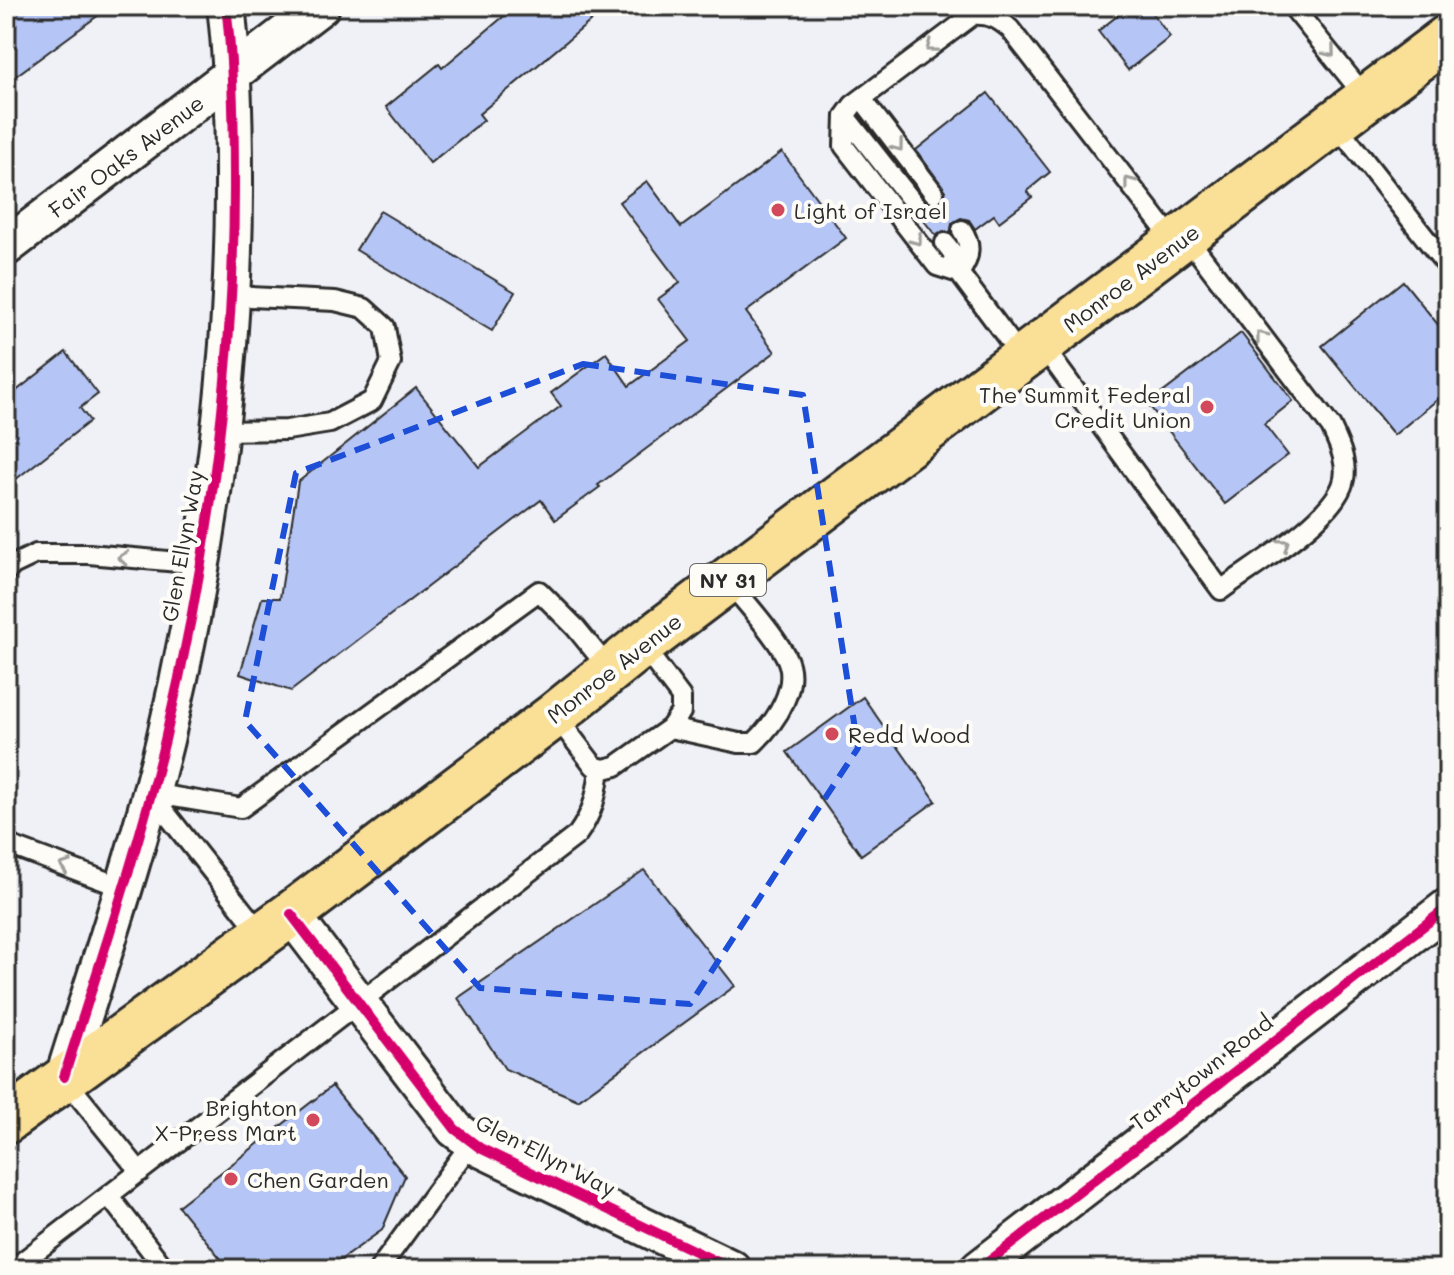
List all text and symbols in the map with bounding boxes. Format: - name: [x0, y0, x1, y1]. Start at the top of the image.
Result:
- one-way arrow: [925, 37, 940, 52]
- one-way arrow: [1320, 43, 1335, 58]
- street label: Fair Oaks Avenue: [42, 88, 210, 224]
- one-way arrow: [888, 137, 902, 152]
- one-way arrow: [1124, 176, 1138, 191]
- place label: Light of Israel: [794, 196, 947, 225]
- marker: Light of Israel: [769, 201, 787, 219]
- street label: Monroe Avenue: [1057, 217, 1205, 339]
- one-way arrow: [907, 231, 922, 245]
- one-way arrow: [1257, 331, 1271, 345]
- place label: The Summit Federal Credit Union: [979, 380, 1191, 434]
- marker: The Summit Federal Credit Union: [1198, 398, 1216, 416]
- street label: Glen Ellyn Way: [154, 468, 210, 624]
- one-way arrow: [1275, 539, 1289, 553]
- one-way arrow: [116, 550, 129, 567]
- road number: NY 31: [690, 564, 766, 596]
- street label: Monroe Avenue: [541, 606, 687, 730]
- place label: Redd Wood: [848, 720, 970, 749]
- marker: Redd Wood: [823, 725, 841, 743]
- one-way arrow: [59, 859, 73, 876]
- street label: Tarrytown Road: [1124, 1007, 1278, 1137]
- place label: Brighton X-Press Mart: [155, 1093, 297, 1147]
- street label: Glen Ellyn Way: [471, 1107, 621, 1203]
- marker: Brighton X-Press Mart: [304, 1111, 322, 1129]
- place label: Chen Garden: [247, 1165, 389, 1194]
- marker: Chen Garden: [222, 1170, 240, 1188]

